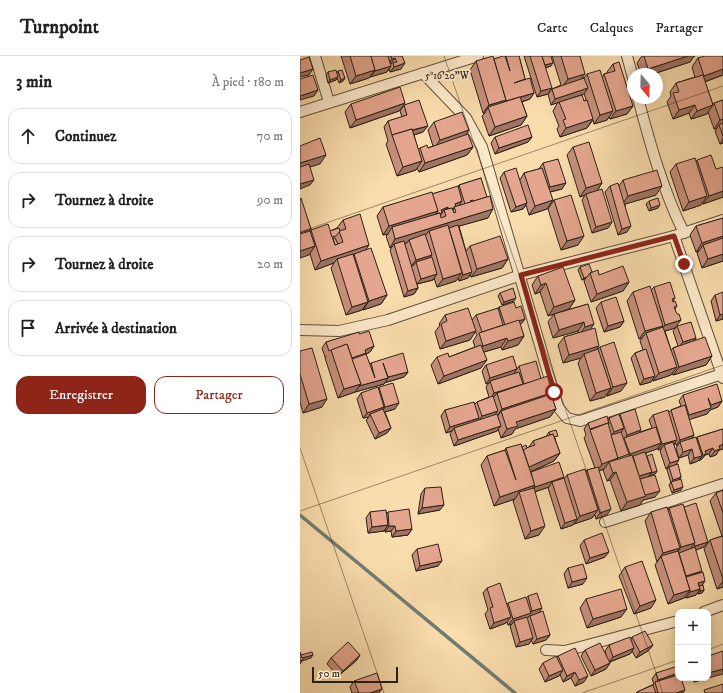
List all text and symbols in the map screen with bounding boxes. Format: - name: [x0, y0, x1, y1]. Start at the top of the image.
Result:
- text: Turnpoint: [20, 16, 99, 39]
- text: Carte: [537, 19, 568, 37]
- text: Calques: [590, 19, 633, 37]
- text: Partager: [655, 19, 703, 37]
- north arrow: [627, 68, 663, 104]
- text: 5°16'20"W: [425, 70, 470, 82]
- text: 3 min: [16, 71, 52, 93]
- text: À pied · 180 m: [212, 74, 284, 90]
- icon: ahead: [17, 125, 39, 147]
- text: Continuez: [55, 127, 116, 146]
- text: 70 m: [257, 128, 283, 144]
- icon: right: [17, 189, 39, 211]
- text: Tournez à droite: [55, 191, 153, 210]
- text: 90 m: [257, 192, 283, 208]
- icon: right: [17, 253, 39, 275]
- text: Tournez à droite: [55, 255, 153, 274]
- route end: [675, 255, 693, 273]
- text: 20 m: [257, 256, 283, 272]
- icon: arrive: [17, 317, 39, 339]
- text: Arrivée à destination: [55, 319, 177, 338]
- button: Enregistrer: [16, 376, 146, 414]
- button: Partager: [154, 376, 284, 414]
- route start: [545, 383, 563, 401]
- map controls: [675, 609, 711, 681]
- button: +: [675, 609, 711, 645]
- button: −: [675, 645, 711, 681]
- scale bar: [312, 665, 398, 684]
- text: 50 m: [318, 667, 340, 681]

